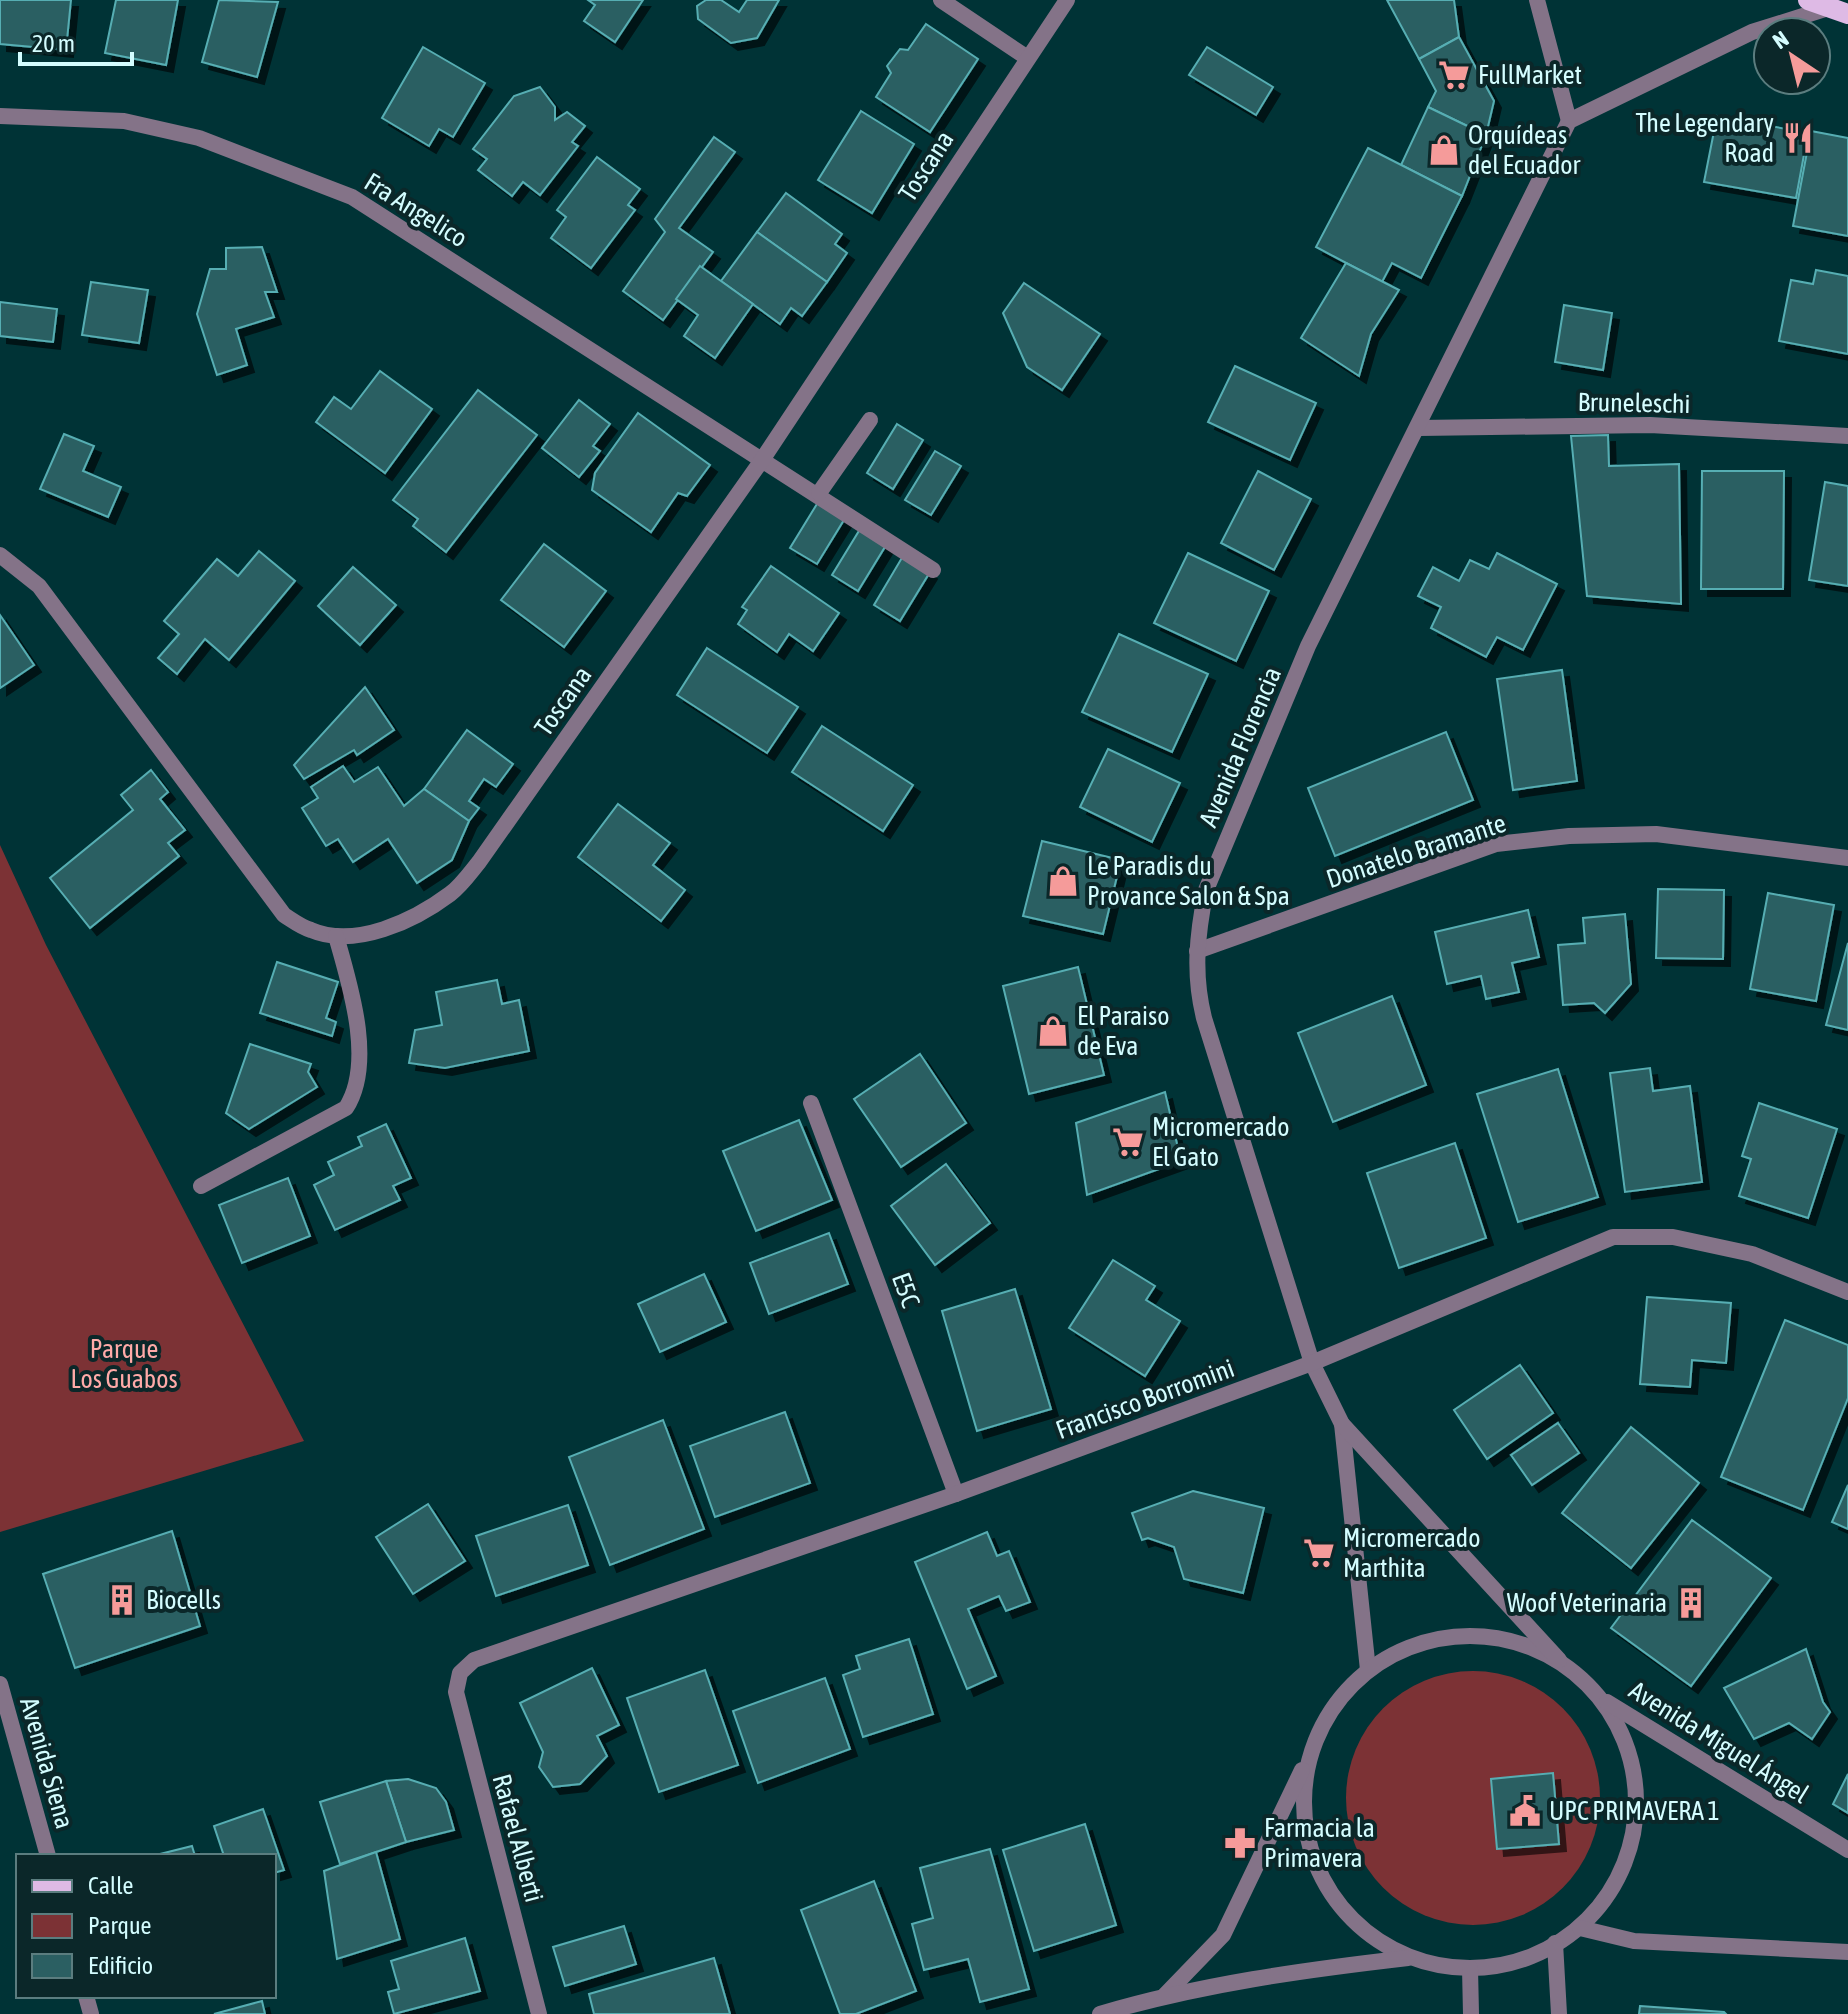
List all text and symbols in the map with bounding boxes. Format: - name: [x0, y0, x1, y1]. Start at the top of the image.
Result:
- scale bar: [20, 16, 132, 66]
- north arrow: [1752, 16, 1832, 96]
- text: N: [1768, 25, 1793, 54]
- text: 20 m: [32, 30, 75, 57]
- supermarket icon: FullMarket: [1437, 58, 1471, 92]
- place label: FullMarket: [1478, 60, 1582, 90]
- place label: The Legendary Road: [1635, 108, 1774, 168]
- place label: Orquídeas del Ecuador: [1468, 120, 1580, 180]
- restaurant icon: The Legendary Road: [1781, 121, 1815, 155]
- street label: Toscana: [892, 125, 960, 207]
- shop icon: Orquídeas del Ecuador: [1427, 133, 1461, 167]
- street label: Fra Angelico: [359, 167, 473, 253]
- street label: Bruneleschi: [1577, 387, 1691, 419]
- street label: Toscana: [528, 661, 598, 741]
- street label: Avenida Florencia: [1193, 663, 1287, 831]
- street label: Donatelo Bramante: [1322, 808, 1510, 894]
- place label: Le Paradis du Provance Salon & Spa: [1087, 851, 1290, 911]
- shop icon: Le Paradis du Provance Salon & Spa: [1046, 864, 1080, 898]
- place label: El Paraiso de Eva: [1077, 1001, 1169, 1061]
- shop icon: El Paraiso de Eva: [1036, 1014, 1070, 1048]
- place label: Micromercado El Gato: [1152, 1112, 1289, 1172]
- supermarket icon: Micromercado El Gato: [1111, 1125, 1145, 1159]
- street label: E5C: [886, 1268, 926, 1312]
- park label: Parque Los Guabos: [70, 1334, 178, 1394]
- street label: Francisco Borromini: [1052, 1353, 1238, 1445]
- place label: Micromercado Marthita: [1343, 1523, 1480, 1583]
- supermarket icon: Micromercado Marthita: [1302, 1536, 1336, 1570]
- building icon: Biocells: [105, 1583, 139, 1617]
- place label: Biocells: [146, 1585, 221, 1615]
- building icon: Woof Veterinaria: [1674, 1586, 1708, 1620]
- place label: Woof Veterinaria: [1507, 1588, 1667, 1618]
- street label: Avenida Miguel Ángel: [1624, 1675, 1814, 1809]
- street label: Avenida Siena: [14, 1694, 80, 1832]
- street label: Rafael Alberti: [487, 1771, 549, 1905]
- public building icon: UPC PRIMAVERA 1: [1508, 1794, 1542, 1828]
- place label: UPC PRIMAVERA 1: [1549, 1796, 1720, 1826]
- place label: Farmacia la Primavera: [1264, 1813, 1375, 1873]
- pharmacy icon: Farmacia la Primavera: [1223, 1826, 1257, 1860]
- legend: [16, 1854, 276, 1998]
- text: Calle: [88, 1872, 133, 1899]
- text: Parque: [88, 1912, 151, 1939]
- text: Edificio: [88, 1952, 153, 1979]

